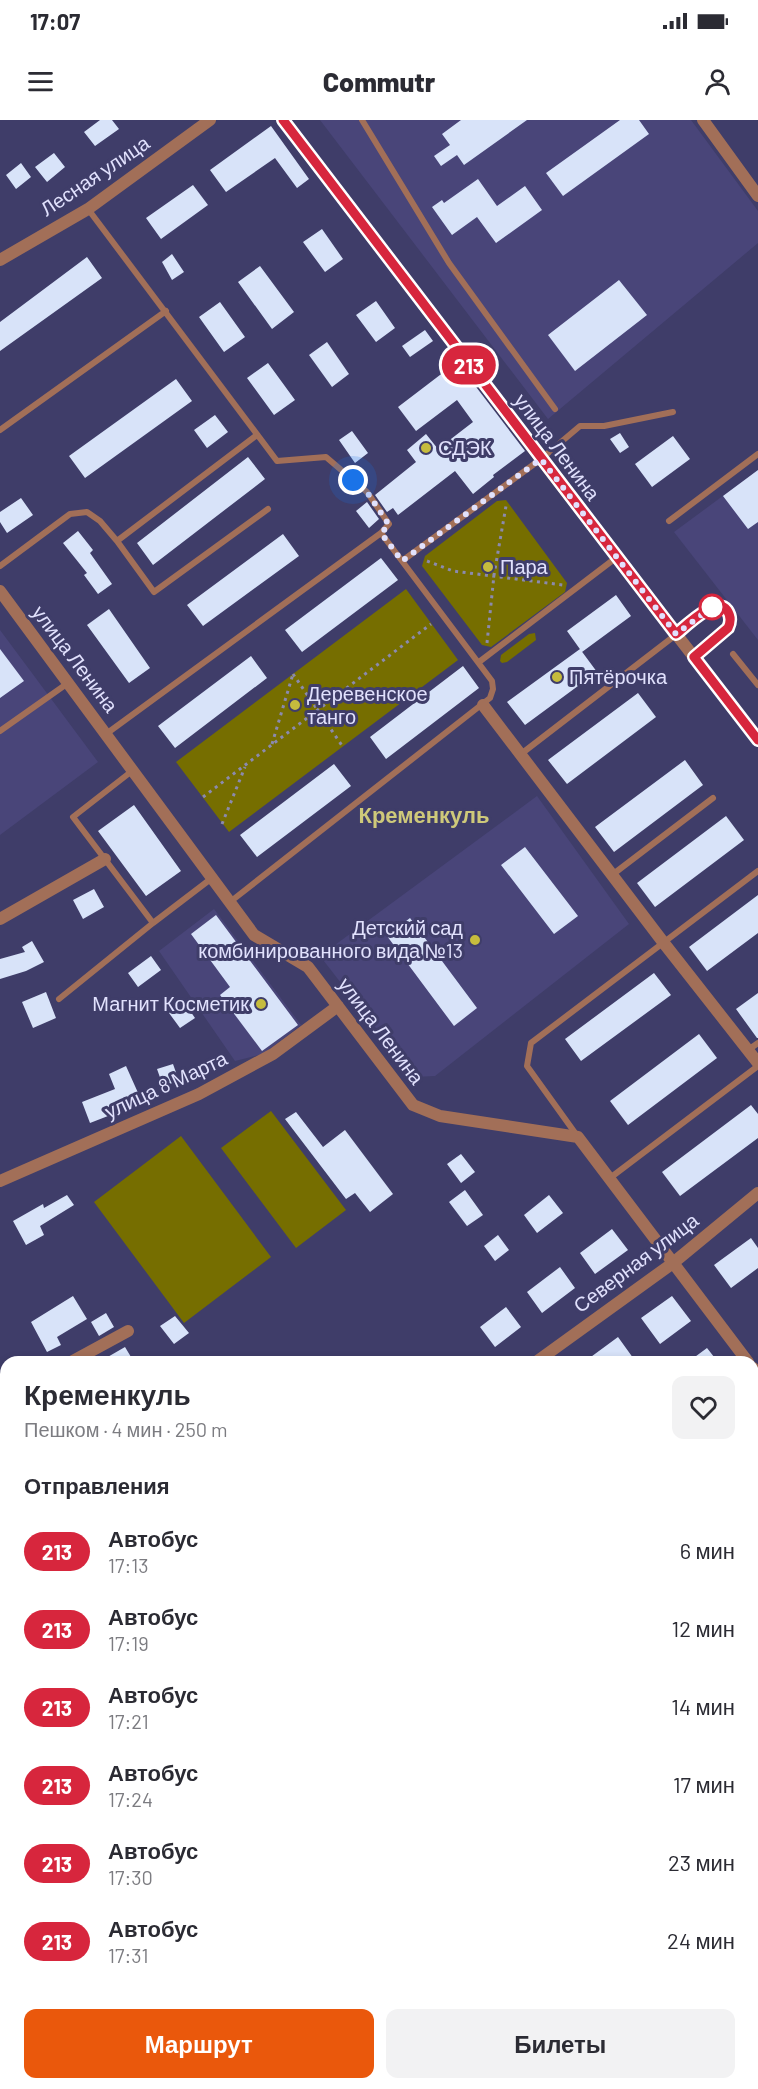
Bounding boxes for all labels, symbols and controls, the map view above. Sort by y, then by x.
text: 17:07 [30,8,80,34]
icon: menu [24,65,57,98]
text: Commutr [323,65,435,97]
icon: person [701,65,734,98]
street label: Лесная улица [35,129,154,220]
line badge: 213 [434,346,504,384]
text: 213 [454,353,484,378]
street label: улица Ленина [510,388,606,505]
place label: СДЭК [438,435,492,459]
marker: СДЭК [419,441,433,455]
your location [338,465,368,495]
place label: Пара [500,554,549,578]
marker: Пара [481,560,495,574]
unlabelled marker [699,594,725,620]
street label: улица Ленина [28,600,124,717]
place label: Пятёрочка [569,664,668,688]
marker: Пятёрочка [550,670,564,684]
place label: Деревенское танго [307,681,428,728]
marker: Деревенское танго [288,698,302,712]
district label: Кременкуль [358,801,490,828]
place label: Детский сад комбинированного вида №13 [198,915,463,962]
marker: Детский сад комбинированного вида №13 [468,933,482,947]
street label: улица Ленина [334,972,430,1089]
place label: Магнит Косметик [92,991,249,1015]
marker: Магнит Косметик [254,997,268,1011]
street label: улица 8 Марта [101,1045,231,1123]
street label: Северная улица [568,1207,703,1317]
button: heart [672,1376,735,1439]
text: Кременкуль [24,1377,191,1411]
text: Пешком · 4 мин · 250 m [24,1417,228,1441]
text: Отправления [24,1472,170,1498]
text: Автобус [108,1525,198,1551]
text: 6 мин [680,1537,735,1563]
text: 213 [42,1539,72,1564]
text: 17:13 [108,1553,149,1577]
text: Автобус [108,1603,198,1629]
text: 12 мин [672,1615,735,1641]
text: 213 [42,1617,72,1642]
text: 17:19 [108,1631,149,1655]
text: Автобус [108,1681,198,1707]
text: 14 мин [671,1693,735,1719]
text: 213 [42,1695,72,1720]
text: 17:21 [108,1709,149,1733]
text: Автобус [108,1759,198,1785]
text: 17 мин [673,1771,735,1797]
text: 213 [42,1773,72,1798]
text: 17:24 [108,1787,153,1811]
text: Автобус [108,1837,198,1863]
text: 23 мин [668,1849,735,1875]
text: 213 [42,1851,72,1876]
text: 17:30 [108,1865,153,1889]
text: Автобус [108,1915,198,1941]
text: 24 мин [667,1927,735,1953]
text: 213 [42,1929,72,1954]
text: 17:31 [108,1943,148,1967]
button: Маршрут [24,2009,374,2078]
button: Билеты [386,2009,735,2078]

